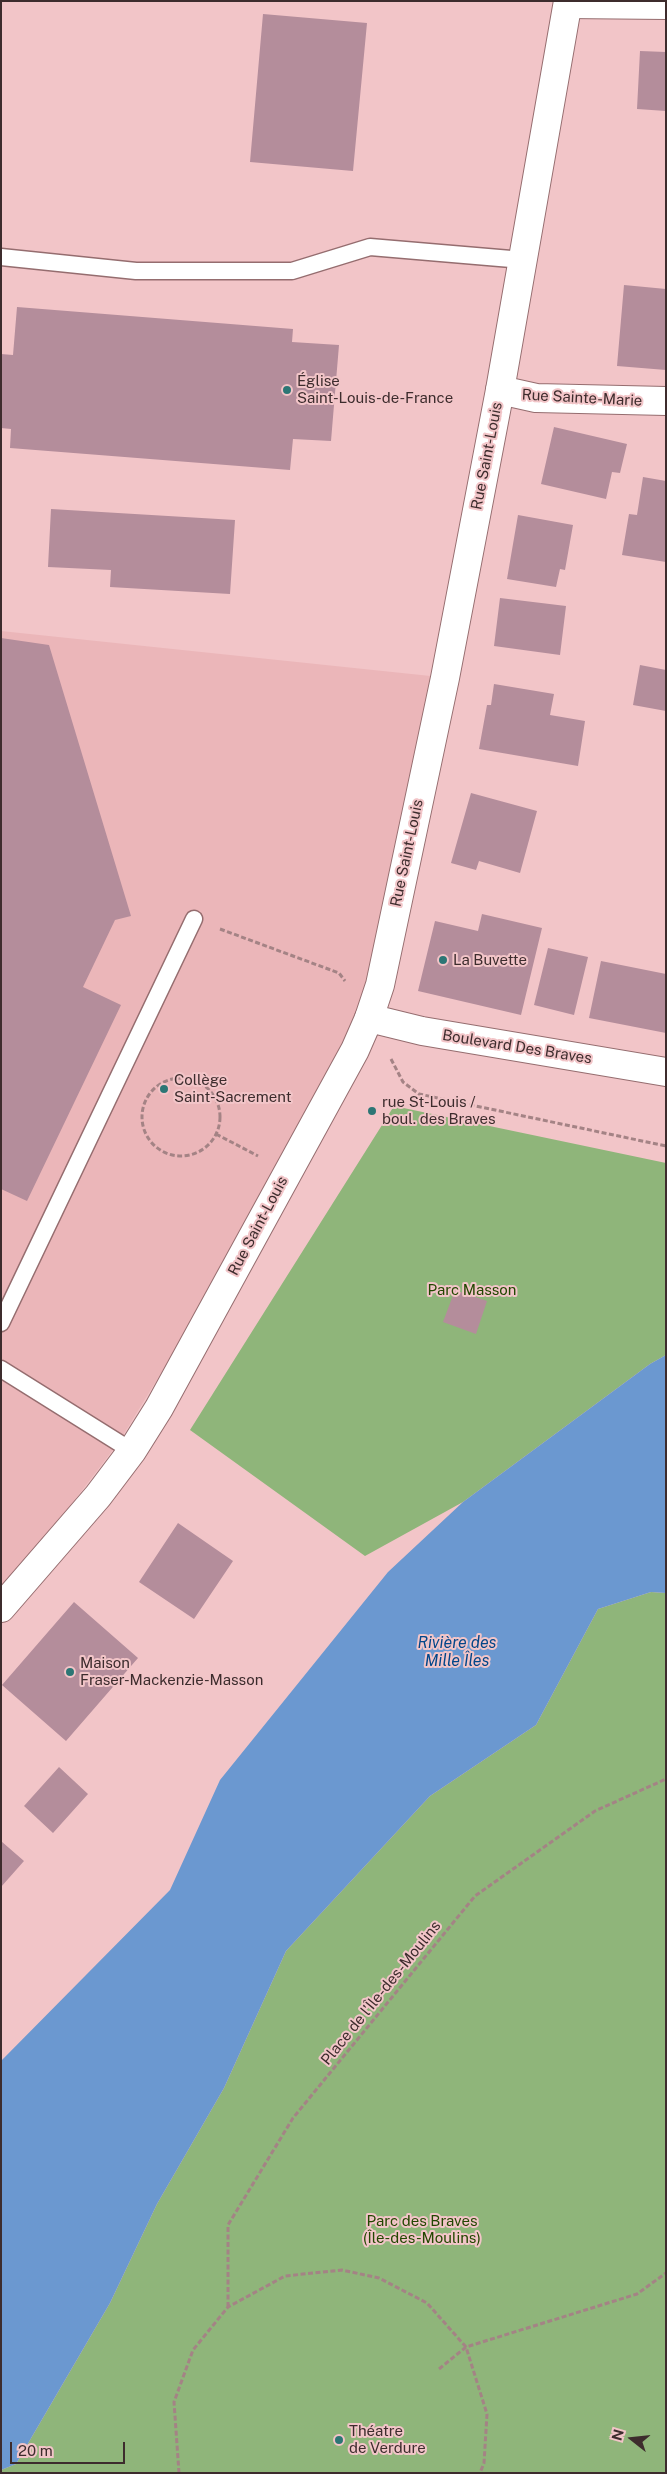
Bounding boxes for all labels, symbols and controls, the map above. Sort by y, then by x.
place label: Église Saint-Louis-de-France [297,372,453,407]
marker: Église Saint-Louis-de-France [281,384,293,396]
street label: Rue Sainte-Marie [521,386,643,410]
street label: Rue Saint-Louis [468,401,506,511]
street label: Rue Saint-Louis [387,798,427,908]
place label: La Buvette [453,951,527,969]
marker: La Buvette [437,954,449,966]
street label: Boulevard Des Braves [441,1026,593,1068]
place label: Collège Saint-Sacrement [174,1071,291,1106]
marker: Collège Saint-Sacrement [158,1083,170,1095]
place label: rue St-Louis / boul. des Braves [382,1093,496,1128]
marker: rue St-Louis / boul. des Braves [366,1105,378,1117]
street label: Rue Saint-Louis [224,1173,292,1279]
park label: Parc Masson [428,1281,516,1299]
water label: Rivière des Mille Îles [418,1633,496,1671]
place label: Maison Fraser-Mackenzie-Masson [80,1654,263,1689]
marker: Maison Fraser-Mackenzie-Masson [64,1666,76,1678]
street label: Place de l'Île-des-Moulins [317,1917,445,2069]
park label: Parc des Braves (Île-des-Moulins) [363,2212,481,2247]
north arrow [607,2414,657,2464]
place label: Théatre de Verdure [349,2422,426,2457]
text: N [608,2427,627,2442]
scale bar [12,2432,128,2464]
marker: Théatre de Verdure [333,2434,345,2446]
text: 20 m [18,2442,53,2459]

